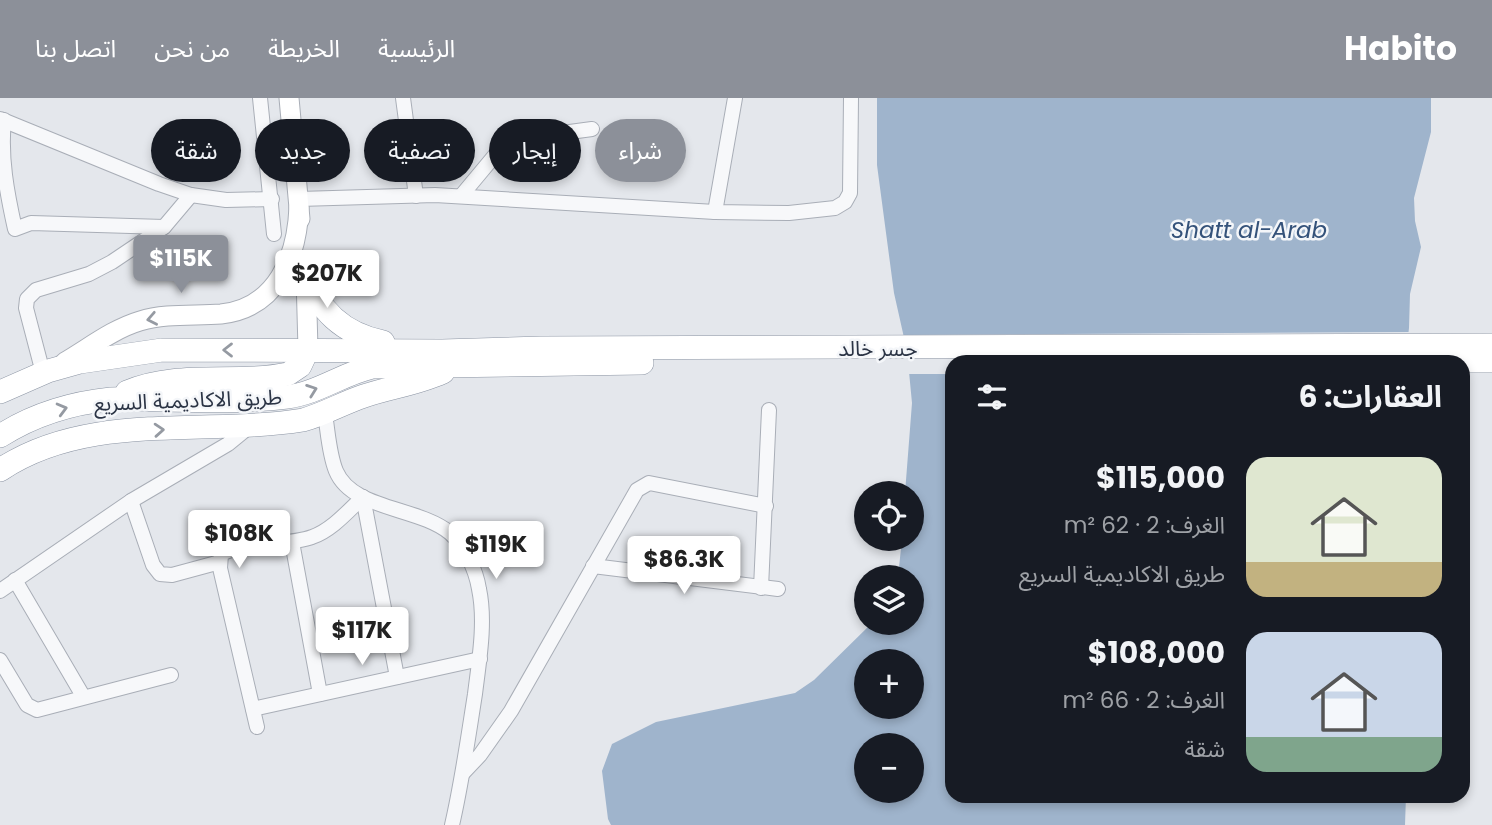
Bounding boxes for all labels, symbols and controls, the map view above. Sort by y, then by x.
text: Habito [1344,25,1457,72]
text: اتصل بنا [35,32,116,65]
text: من نحن [154,32,230,65]
text: الخريطة [268,32,340,65]
text: الرئيسية [378,32,455,65]
chip: شقة [151,119,241,182]
chip: جديد [255,119,350,182]
chip: تصفية [364,119,475,182]
chip: إيجار [489,119,581,182]
chip: شراء [595,119,686,182]
water label: Shatt al-Arab [1171,214,1327,246]
pin: $115K [132,236,230,295]
text: $115K [149,242,213,274]
pin: $207K [278,250,376,310]
text: $207K [291,257,363,289]
one-way arrow [146,310,158,325]
street label: جسر خالد [838,334,918,363]
one-way arrow [222,342,233,357]
text: العقارات: 6 [1298,375,1442,418]
icon: filters [973,378,1011,416]
street label: طريق الاكاديمية السريع [93,382,283,419]
one-way arrow [306,384,318,398]
one-way arrow [56,403,68,417]
one-way arrow [154,422,165,437]
text: $115,000 [1096,456,1225,499]
map controls [854,481,924,803]
button: locate [854,481,924,551]
icon: home [1302,485,1386,569]
text: الغرف: 2 · 62 m² [1064,509,1225,541]
pin: $108K [190,510,288,570]
text: $108K [204,517,274,549]
pin: $119K [447,522,545,581]
text: $119K [465,528,527,560]
pin: $86.3K [627,536,741,596]
text: $86.3K [643,543,725,575]
text: طريق الاكاديمية السريع [1019,558,1225,590]
button: layers [854,565,924,635]
pin: $117K [313,608,411,667]
text: $117K [332,614,392,646]
text: $108,000 [1088,631,1225,674]
button: + [854,649,924,719]
icon: home [1302,660,1386,744]
text: الغرف: 2 · 66 m² [1062,684,1225,716]
button: − [854,733,924,803]
text: شقة [1184,733,1225,765]

